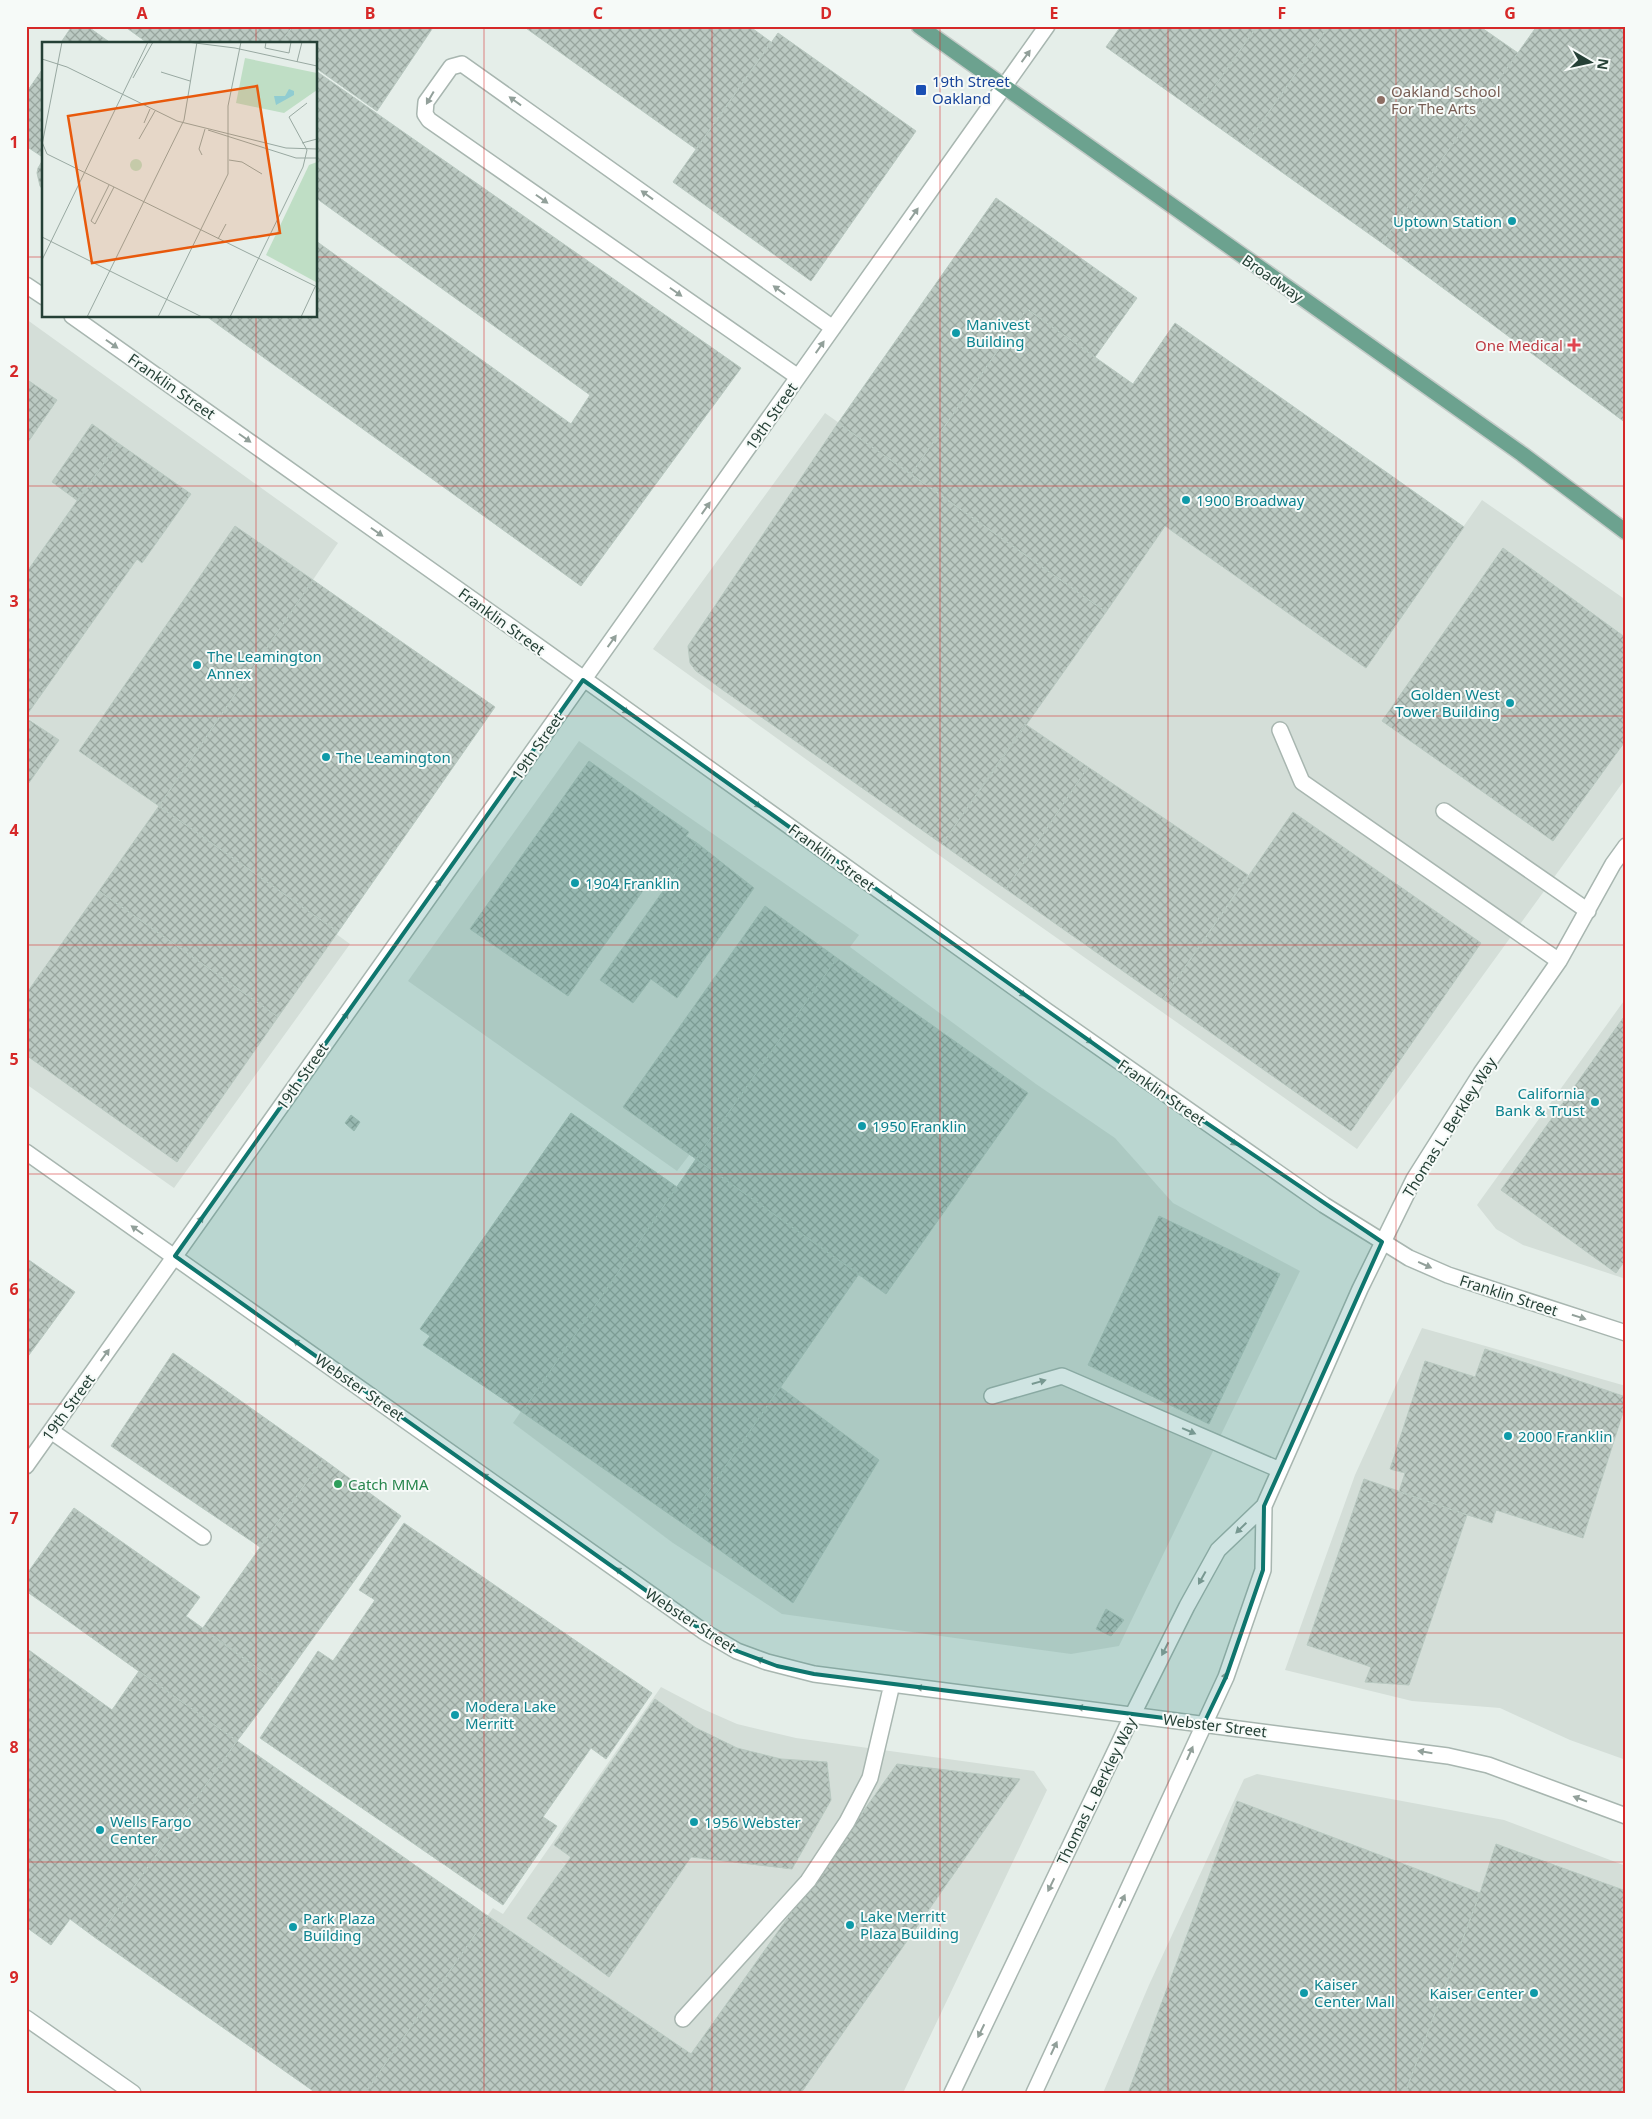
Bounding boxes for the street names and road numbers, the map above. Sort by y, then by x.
street label: Broadway [1239,250,1308,307]
street label: Franklin Street [124,349,220,424]
street label: 19th Street [741,378,802,454]
street label: Franklin Street [455,583,550,659]
street label: 19th Street [507,708,568,784]
street label: Franklin Street [785,819,880,895]
street label: 19th Street [272,1038,333,1114]
street label: Thomas L. Berkley Way [1398,1053,1501,1201]
street label: Franklin Street [1114,1055,1210,1130]
street label: Franklin Street [1457,1270,1561,1320]
street label: Webster Street [312,1349,409,1425]
street label: 19th Street [37,1369,99,1444]
street label: Webster Street [642,1583,741,1657]
street label: Webster Street [1162,1709,1269,1741]
street label: Thomas L. Berkley Way [1052,1714,1141,1868]

